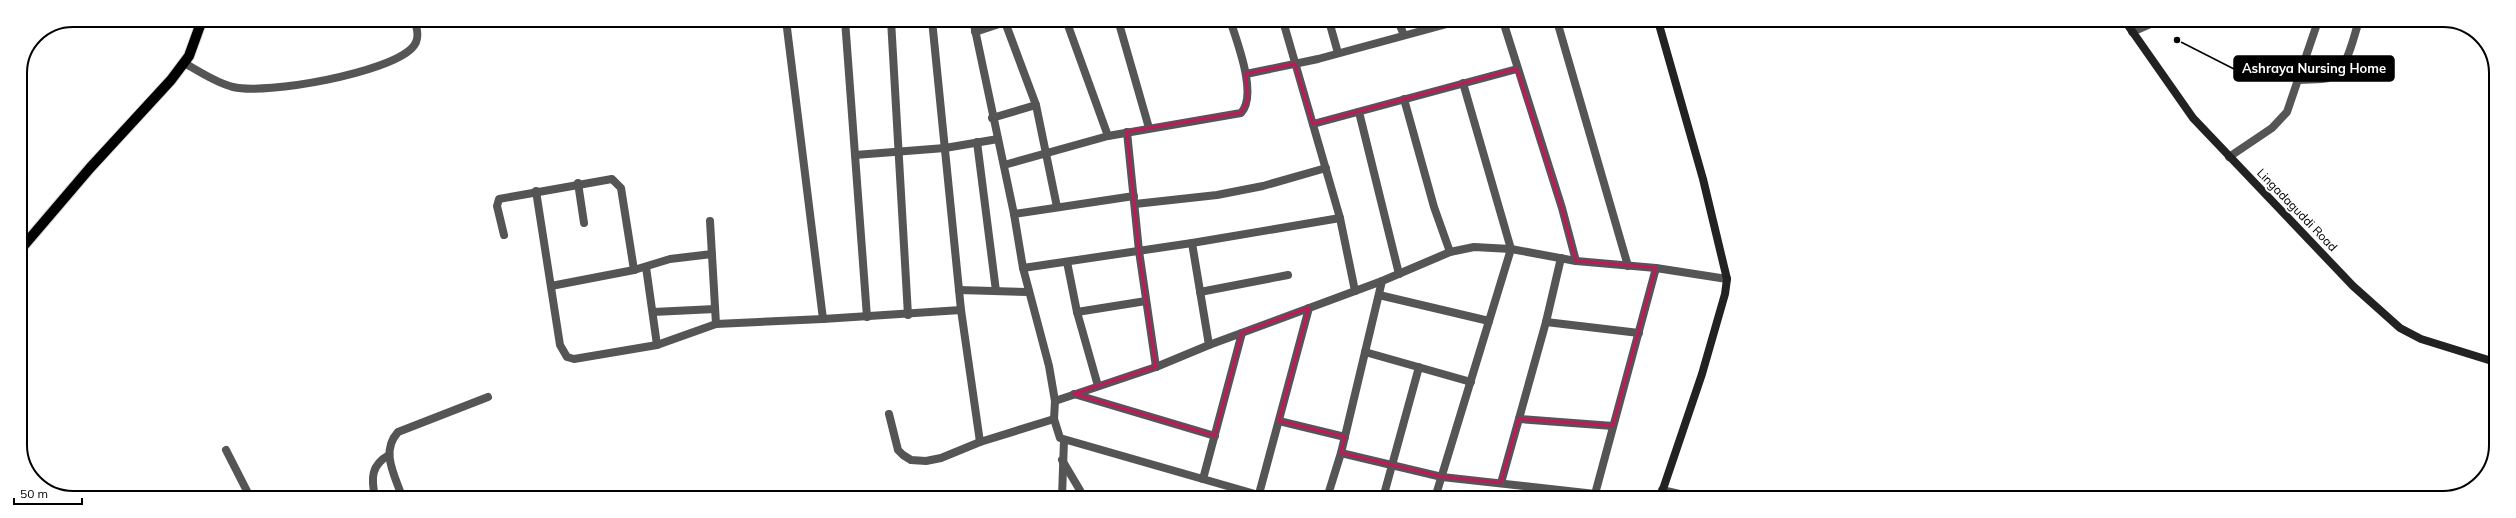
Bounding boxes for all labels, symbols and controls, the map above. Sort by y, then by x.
callout: Ashraya Nursing Home [2234,56,2394,81]
text: Ashraya Nursing Home [2242,60,2386,77]
street label: Lingadaguddi Road [2254,165,2341,254]
scale bar [14,480,82,506]
text: 50 m [20,486,48,501]

